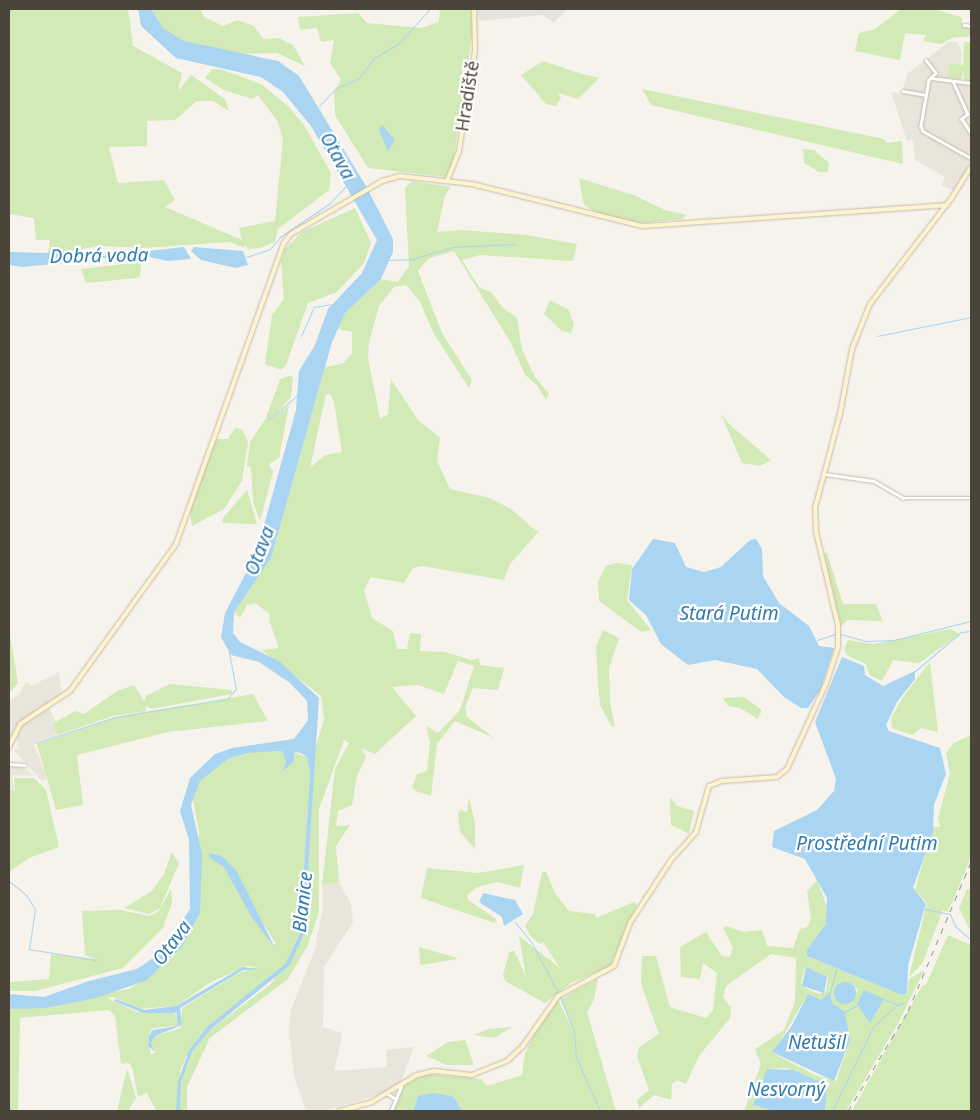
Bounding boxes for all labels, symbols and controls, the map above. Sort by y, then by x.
street label: Hradiště [451,59,483,133]
water label: Otava [315,128,359,184]
water label: Dobrá voda [49,244,149,268]
water label: Otava [240,523,280,579]
water label: Stará Putim [679,603,779,625]
water label: Prostřední Putim [796,833,938,855]
water label: Blanice [288,870,318,934]
water label: Otava [148,916,196,970]
water label: Netušil [788,1032,846,1054]
water label: Nesvorný [747,1079,825,1101]

